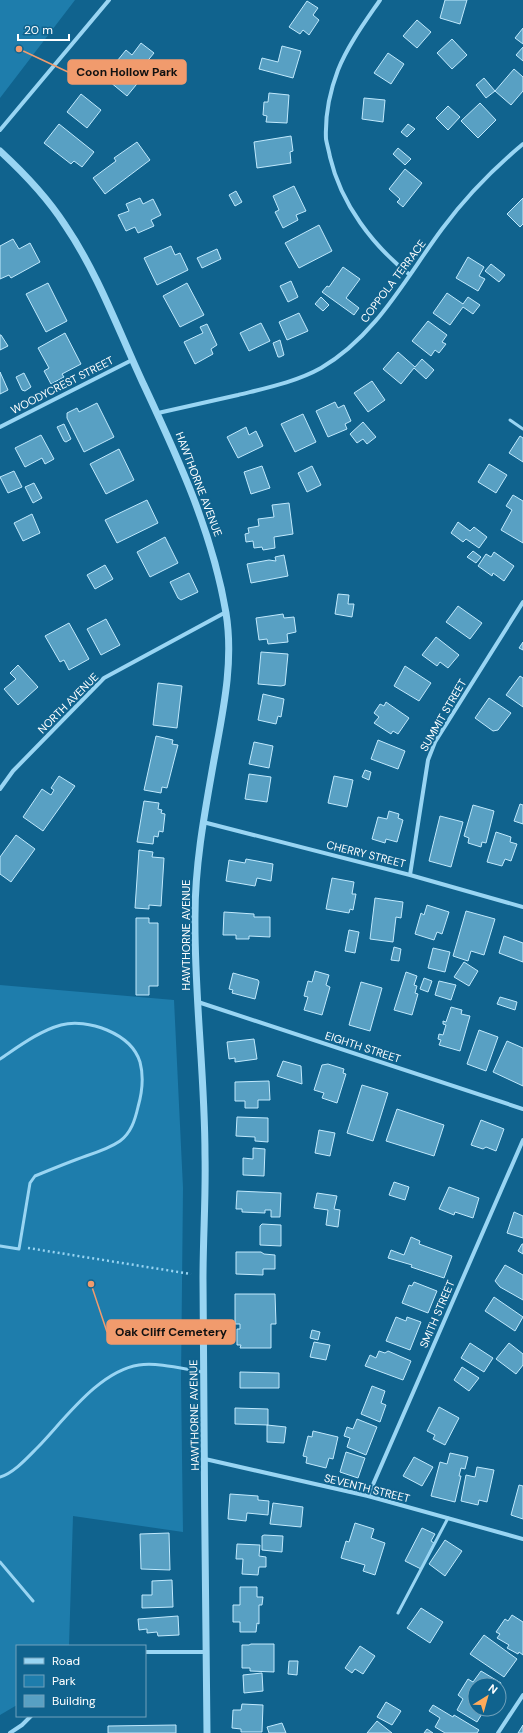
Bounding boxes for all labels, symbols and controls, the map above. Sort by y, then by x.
scale bar [18,16,69,42]
text: 20 m [24,22,53,38]
callout: Coon Hollow Park [68,60,186,84]
text: Coon Hollow Park [76,64,178,80]
street label: COPPOLA TERRACE [357,237,429,325]
street label: WOODYCREST STREET [8,353,116,417]
street label: HAWTHORNE AVENUE [173,430,225,538]
street label: NORTH AVENUE [35,670,101,736]
street label: SUMMIT STREET [417,676,469,754]
street label: CHERRY STREET [325,837,407,871]
street label: HAWTHORNE AVENUE [179,880,193,990]
street label: EIGHTH STREET [323,1028,403,1066]
street label: SMITH STREET [416,1278,458,1350]
callout: Oak Cliff Cemetery [107,1320,235,1344]
text: Oak Cliff Cemetery [115,1324,228,1340]
street label: HAWTHORNE AVENUE [186,1359,202,1471]
street label: SEVENTH STREET [323,1471,411,1505]
legend [16,1645,146,1717]
text: Road [52,1653,80,1669]
text: Park [52,1673,76,1689]
north arrow [467,1677,507,1717]
text: N [486,1681,500,1697]
text: Building [52,1693,96,1709]

